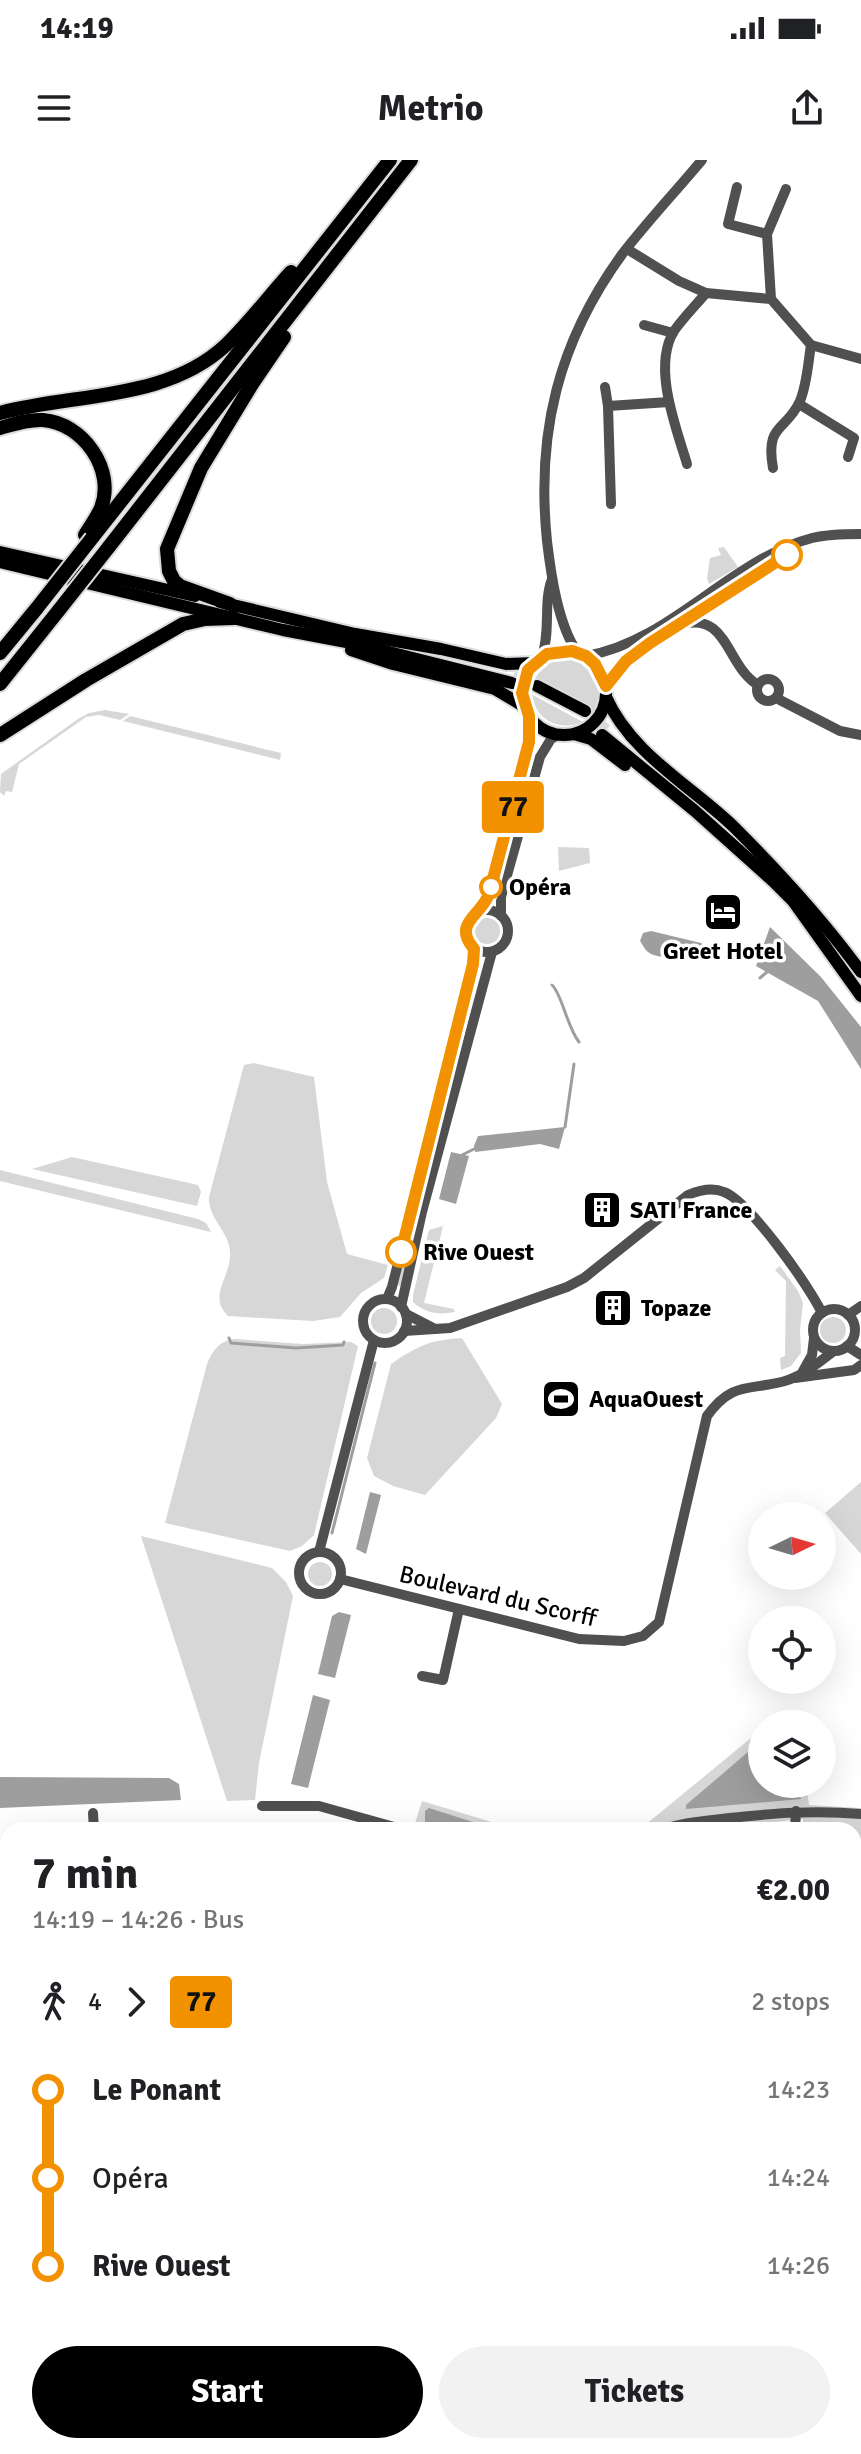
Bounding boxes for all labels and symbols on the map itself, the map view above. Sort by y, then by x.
unlabelled marker [772,540,802,570]
line badge: 77 [477,781,549,833]
place label: Opéra [509,872,571,902]
marker: Opéra [480,876,502,898]
hotel icon: Greet Hotel [702,891,744,933]
place label: Greet Hotel [663,936,784,966]
building icon: SATI France [581,1189,623,1231]
place label: SATI France [630,1195,753,1225]
marker: Rive Ouest [386,1237,416,1267]
place label: Rive Ouest [423,1237,534,1267]
building icon: Topaze [592,1287,634,1329]
place label: Topaze [641,1293,711,1323]
sports icon: AquaOuest [540,1378,582,1420]
place label: AquaOuest [589,1384,703,1414]
north arrow [748,1502,836,1590]
street label: Boulevard du Scorff [397,1559,601,1634]

